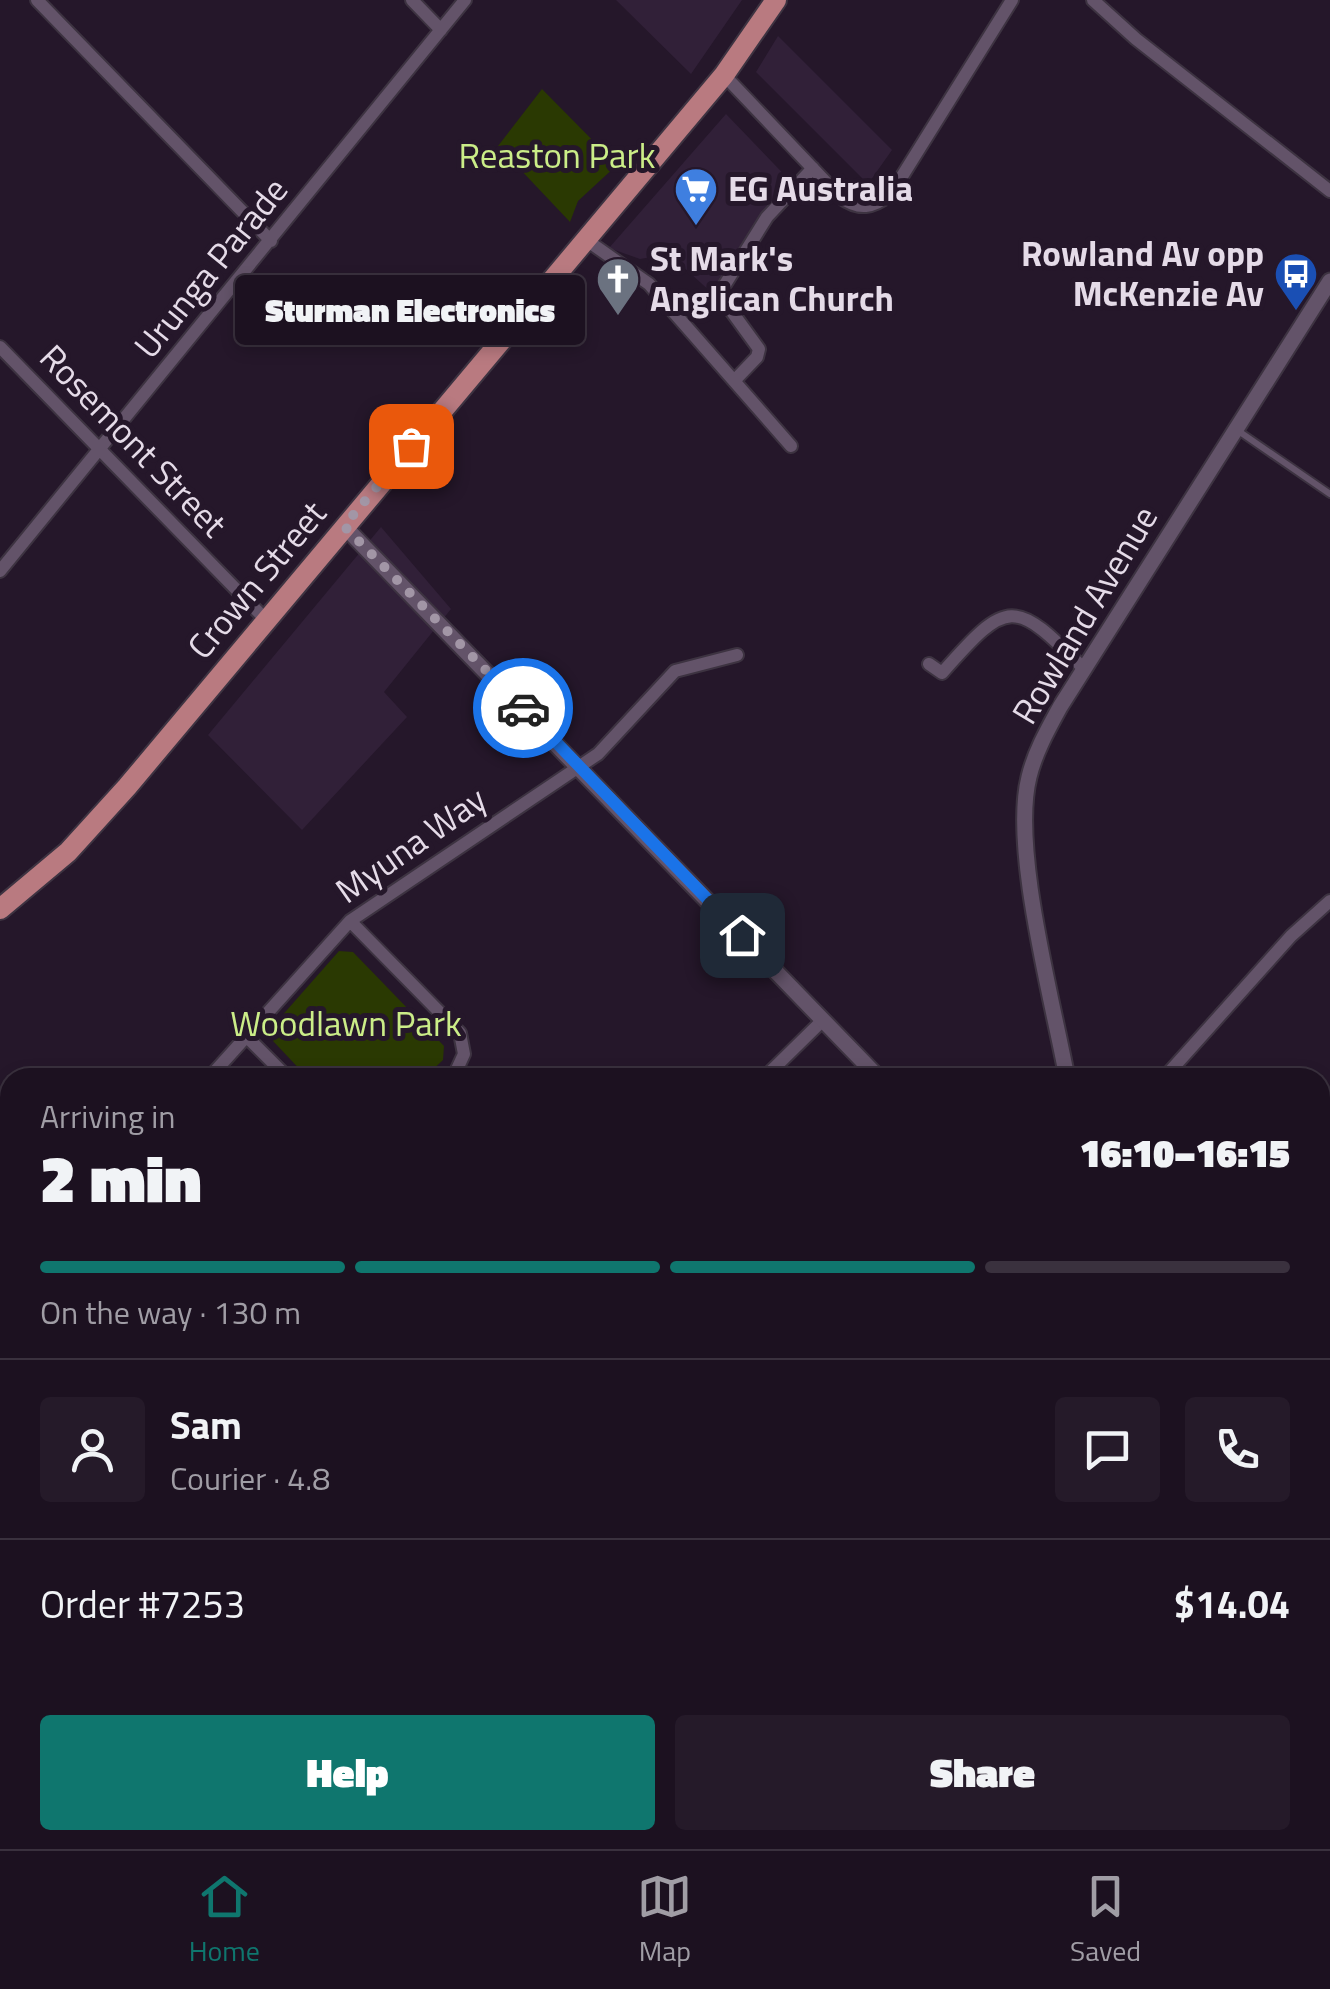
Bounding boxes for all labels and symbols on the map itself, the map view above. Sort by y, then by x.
park label: Reaston Park [459,128,656,182]
place label: EG Australia [728,161,913,215]
street label: Urunga Parade [120,165,300,370]
supermarket icon: EG Australia [673,166,719,227]
place label: Rowland Av opp McKenzie Av [1021,226,1264,320]
place label: St Mark's Anglican Church [650,231,894,325]
bus stop icon: Rowland Av opp McKenzie Av [1273,251,1319,312]
church icon: St Mark's Anglican Church [595,256,641,317]
callout: Sturman Electronics [236,276,586,346]
street label: Rosemont Street [27,332,240,549]
pin [369,404,454,489]
street label: Crown Street [174,488,339,670]
street label: Rowland Avenue [998,495,1171,734]
courier [473,658,573,758]
street label: Myuna Way [324,772,497,916]
pin [700,893,785,978]
park label: Woodlawn Park [230,996,462,1050]

